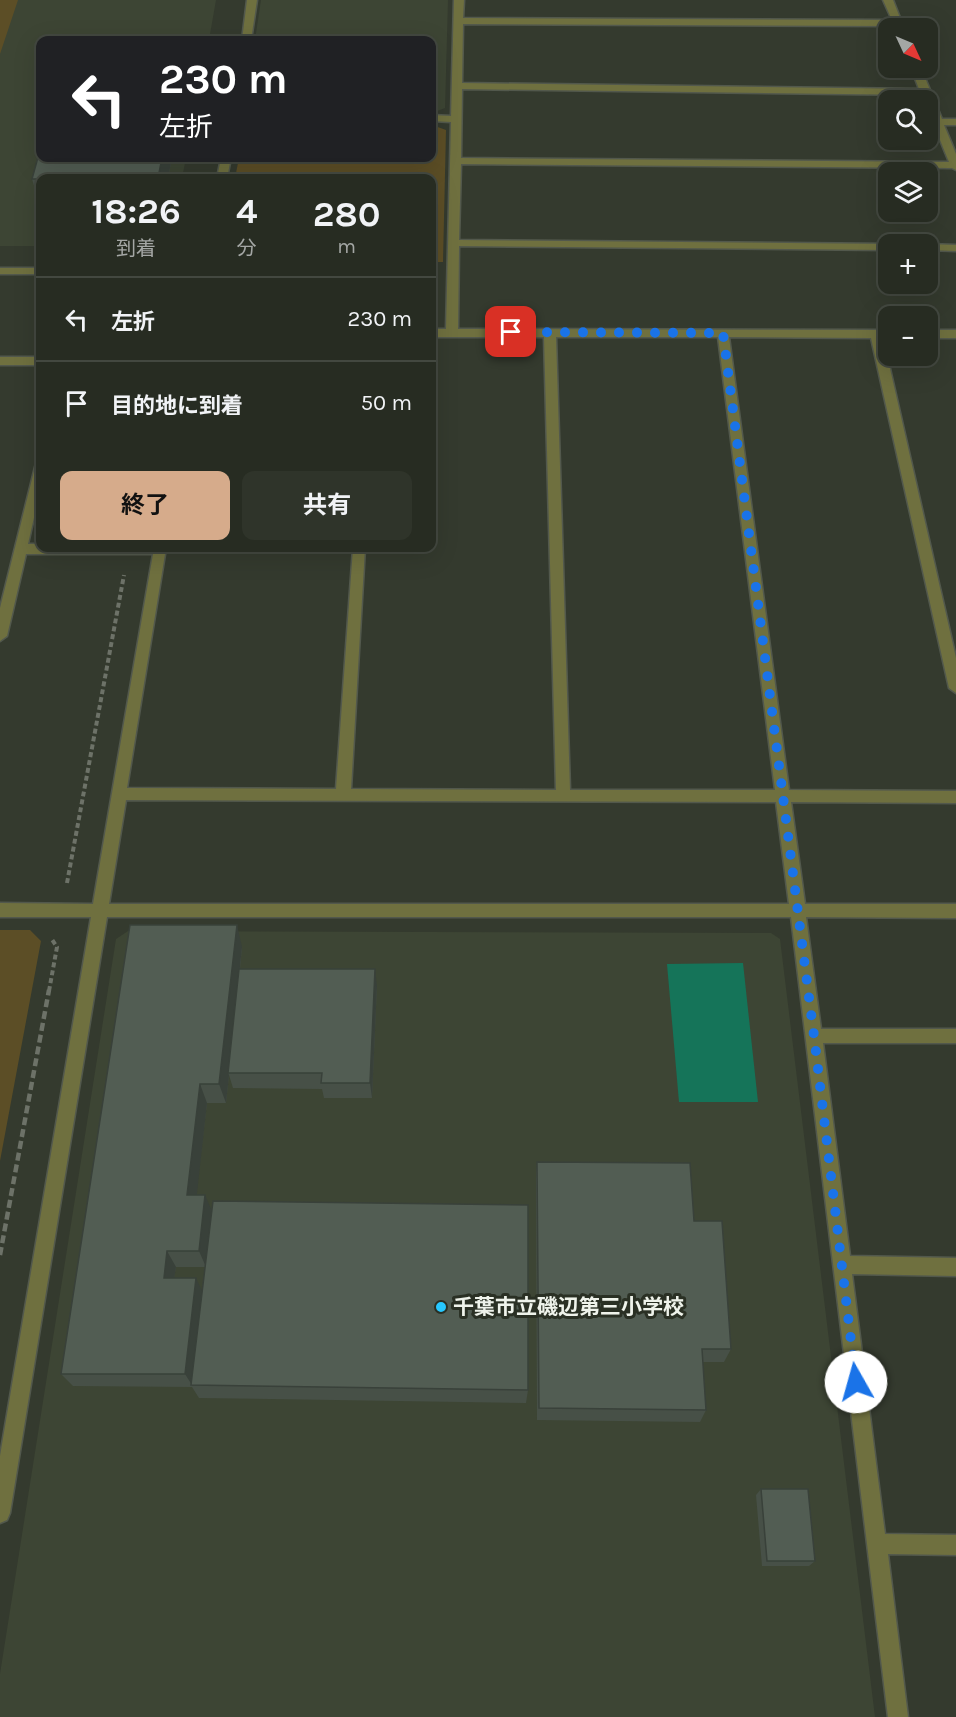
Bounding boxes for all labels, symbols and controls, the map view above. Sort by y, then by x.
north arrow [878,18,938,78]
map controls [878,18,938,366]
text: 230 m [159,54,288,104]
icon: left [60,60,138,138]
button: search [878,90,938,150]
text: 左折 [159,111,213,143]
button: layers [878,162,938,222]
text: 18:26 [91,190,181,232]
text: 4 [236,190,258,232]
text: 280 [313,193,381,235]
button: + [878,234,938,294]
text: m [337,235,356,258]
text: 到着 [116,237,156,260]
text: 分 [237,237,257,260]
icon: left [60,303,93,336]
text: 230 m [347,306,412,332]
pin [485,306,536,357]
button: − [878,306,938,366]
text: 左折 [111,309,155,335]
icon: arrive [494,315,527,348]
icon: arrive [60,387,93,420]
text: 50 m [361,390,412,416]
text: 目的地に到着 [111,393,243,419]
button: 終了 [60,471,230,540]
button: 共有 [242,471,412,540]
place label: 千葉市立磯辺第三小学校 [453,1295,684,1319]
marker: 千葉市立磯辺第三小学校 [434,1300,448,1314]
position arrow [824,1350,888,1414]

